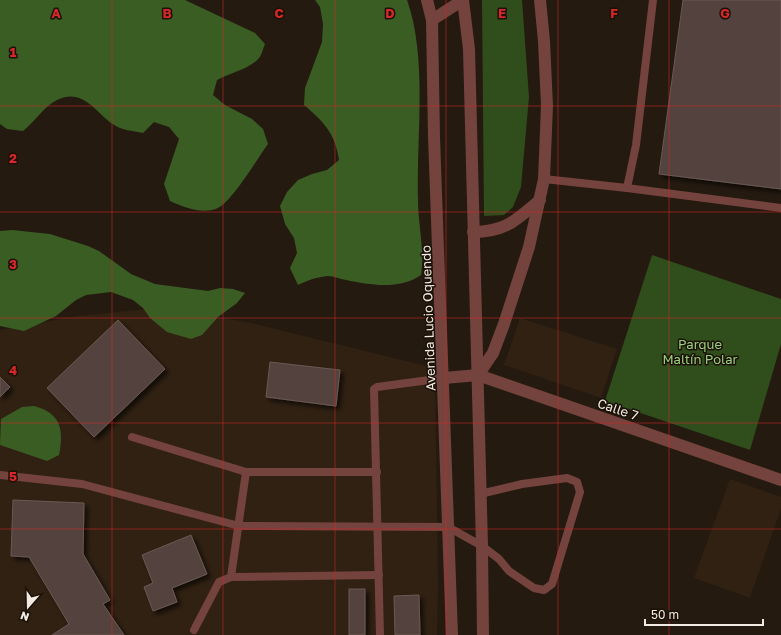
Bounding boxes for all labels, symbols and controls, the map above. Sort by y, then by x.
text: A [51,5,61,21]
text: B [162,5,172,21]
text: C [274,5,284,21]
text: D [385,5,395,21]
text: E [498,5,506,21]
text: F [610,5,618,21]
text: G [720,5,730,21]
text: 1 [10,44,17,60]
text: 2 [9,150,17,166]
street label: Avenida Lucio Oquendo [417,245,439,391]
text: 3 [9,256,17,272]
park label: Parque Maltín Polar [662,336,738,367]
text: 4 [9,362,17,378]
street label: Calle 7 [596,395,641,423]
text: 5 [9,468,17,484]
north arrow [8,587,48,627]
scale bar [645,601,763,627]
text: 50 m [651,607,679,622]
text: N [18,609,31,624]

